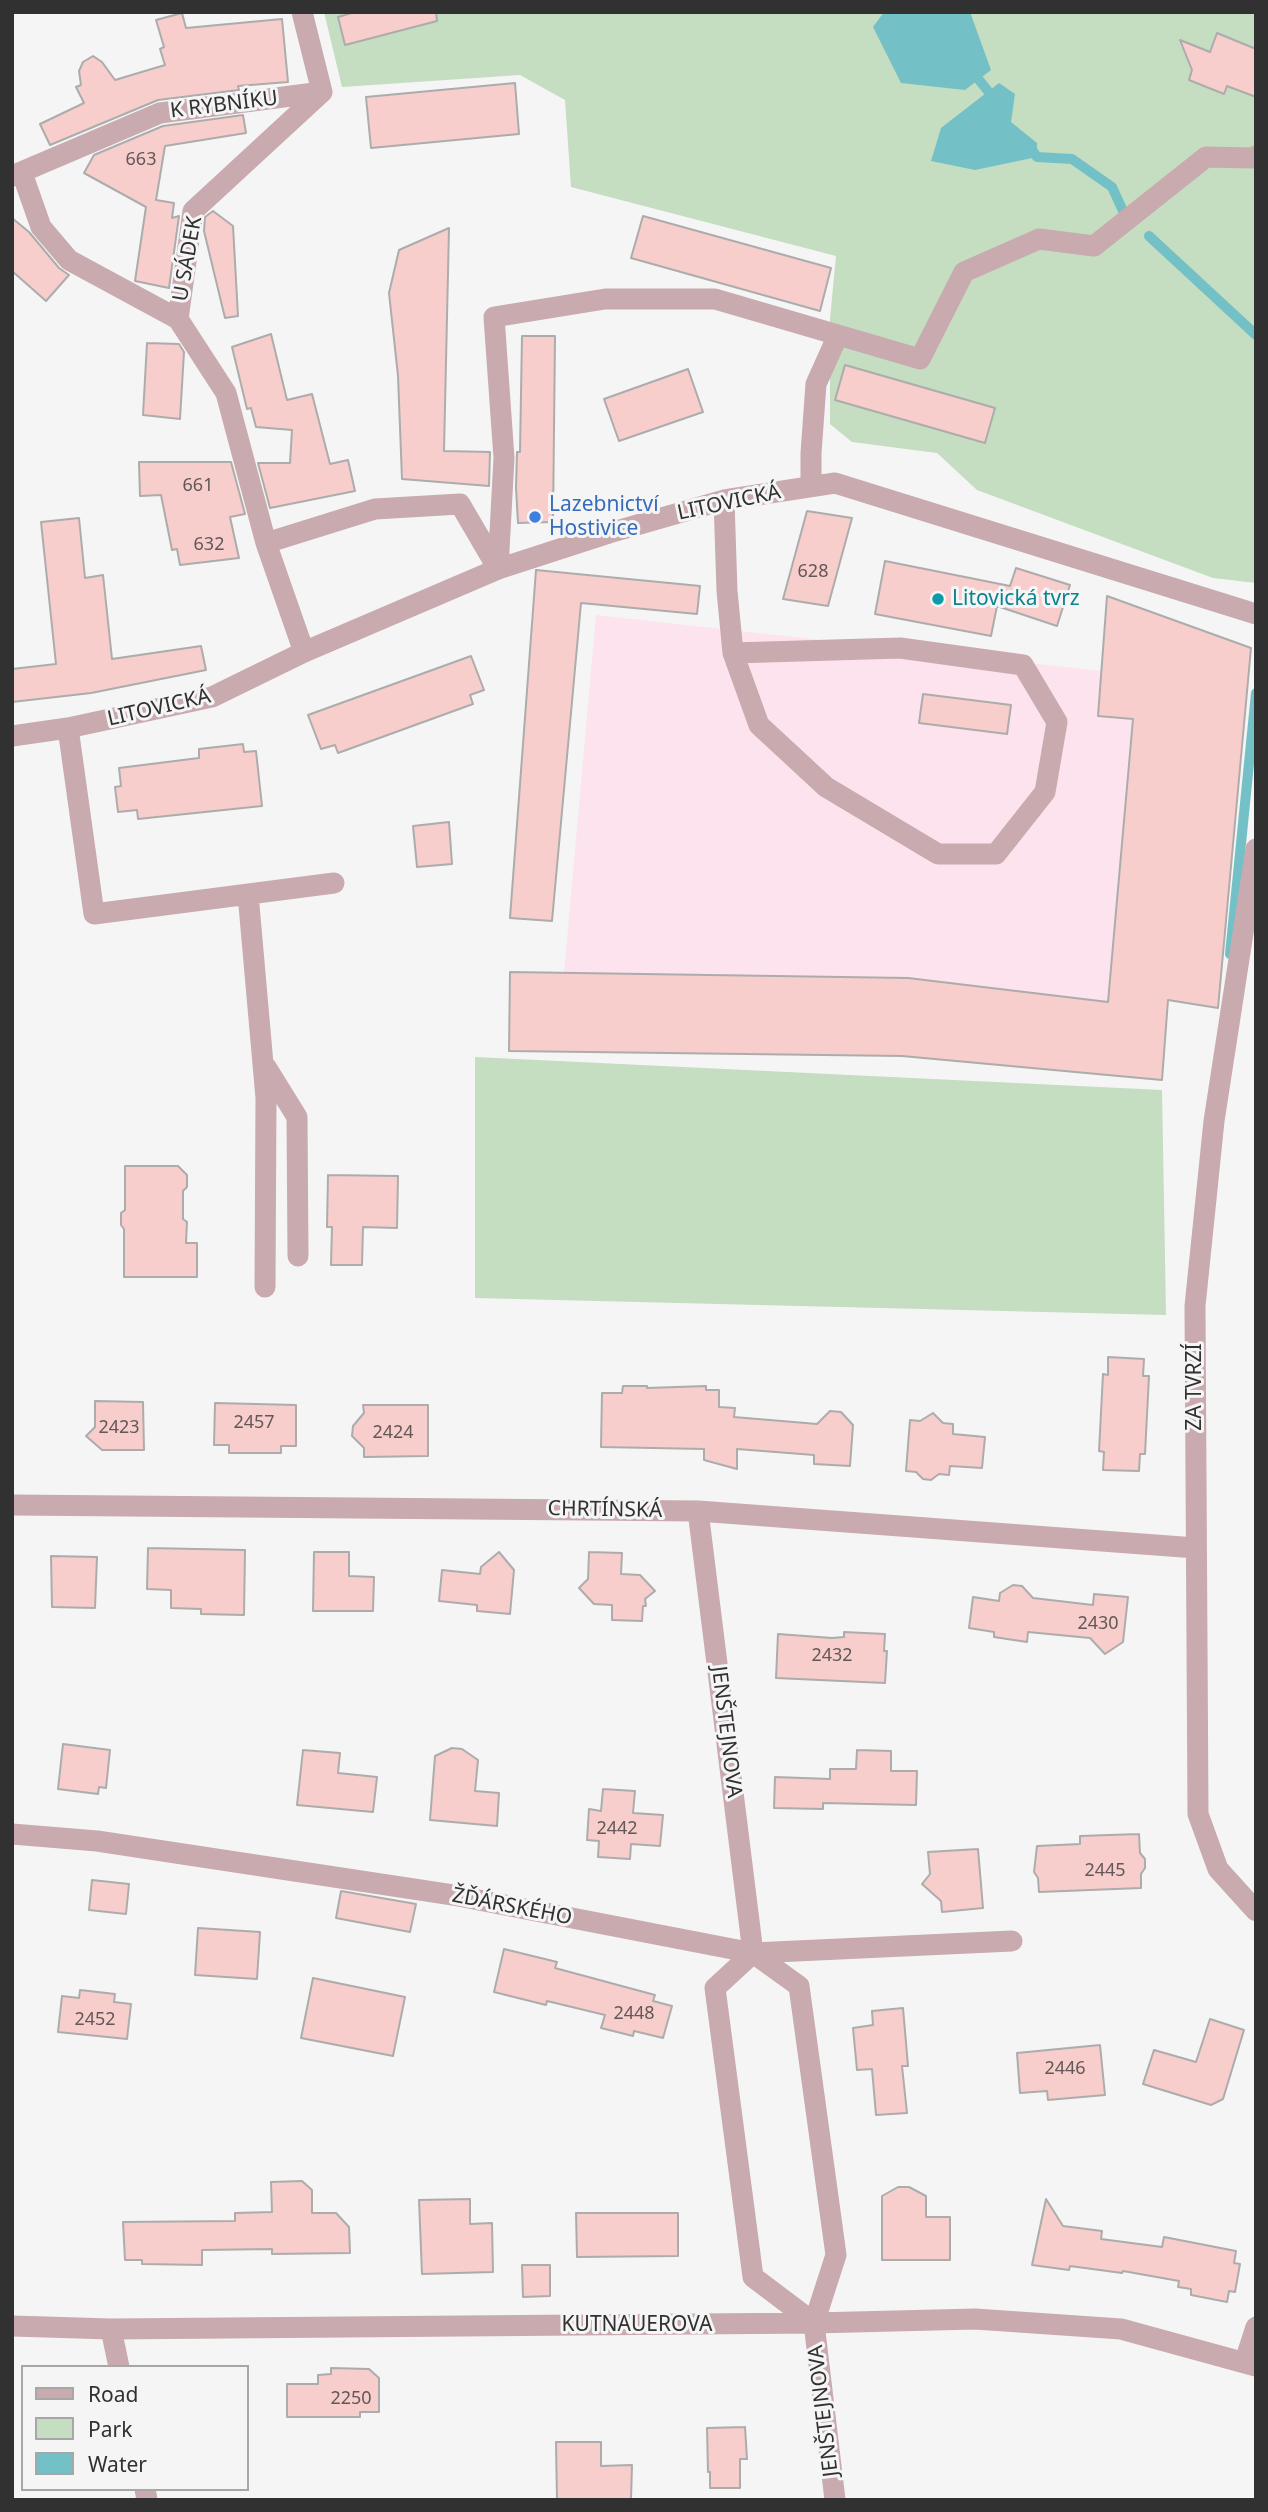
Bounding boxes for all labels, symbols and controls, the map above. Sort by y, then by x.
street label: K RYBNÍKU [169,86,279,124]
house number: 663 [126,149,156,171]
street label: U SÁDEK [168,215,208,303]
house number: 661 [183,475,213,497]
street label: LITOVICKÁ [675,480,783,526]
place label: Lazebnictví Hostivice [549,492,659,542]
marker: Lazebnictví Hostivice [527,509,543,525]
house number: 632 [194,534,224,556]
house number: 628 [798,561,828,583]
place label: Litovická tvrz [952,586,1080,612]
marker: Litovická tvrz [930,591,946,607]
street label: LITOVICKÁ [105,684,213,732]
street label: ZA TVRZÍ [1182,1343,1208,1431]
house number: 2457 [233,1412,275,1434]
house number: 2423 [98,1417,140,1439]
house number: 2424 [372,1422,414,1444]
street label: CHRTÍNSKÁ [547,1496,663,1524]
house number: 2430 [1077,1613,1119,1635]
house number: 2432 [811,1645,853,1667]
street label: JENŠTEJNOVA [705,1665,747,1799]
house number: 2442 [596,1818,638,1840]
house number: 2445 [1084,1860,1126,1882]
street label: ŽĎÁRSKÉHO [450,1883,574,1931]
house number: 2448 [613,2003,655,2025]
house number: 2452 [74,2009,116,2031]
house number: 2446 [1044,2058,1086,2080]
street label: KUTNAUEROVA [562,2312,712,2338]
street label: JENŠTEJNOVA [803,2344,845,2478]
legend [21,2365,248,2491]
text: Road [88,2380,138,2408]
house number: 2250 [330,2388,372,2410]
text: Park [88,2415,132,2443]
text: Water [88,2450,147,2478]

